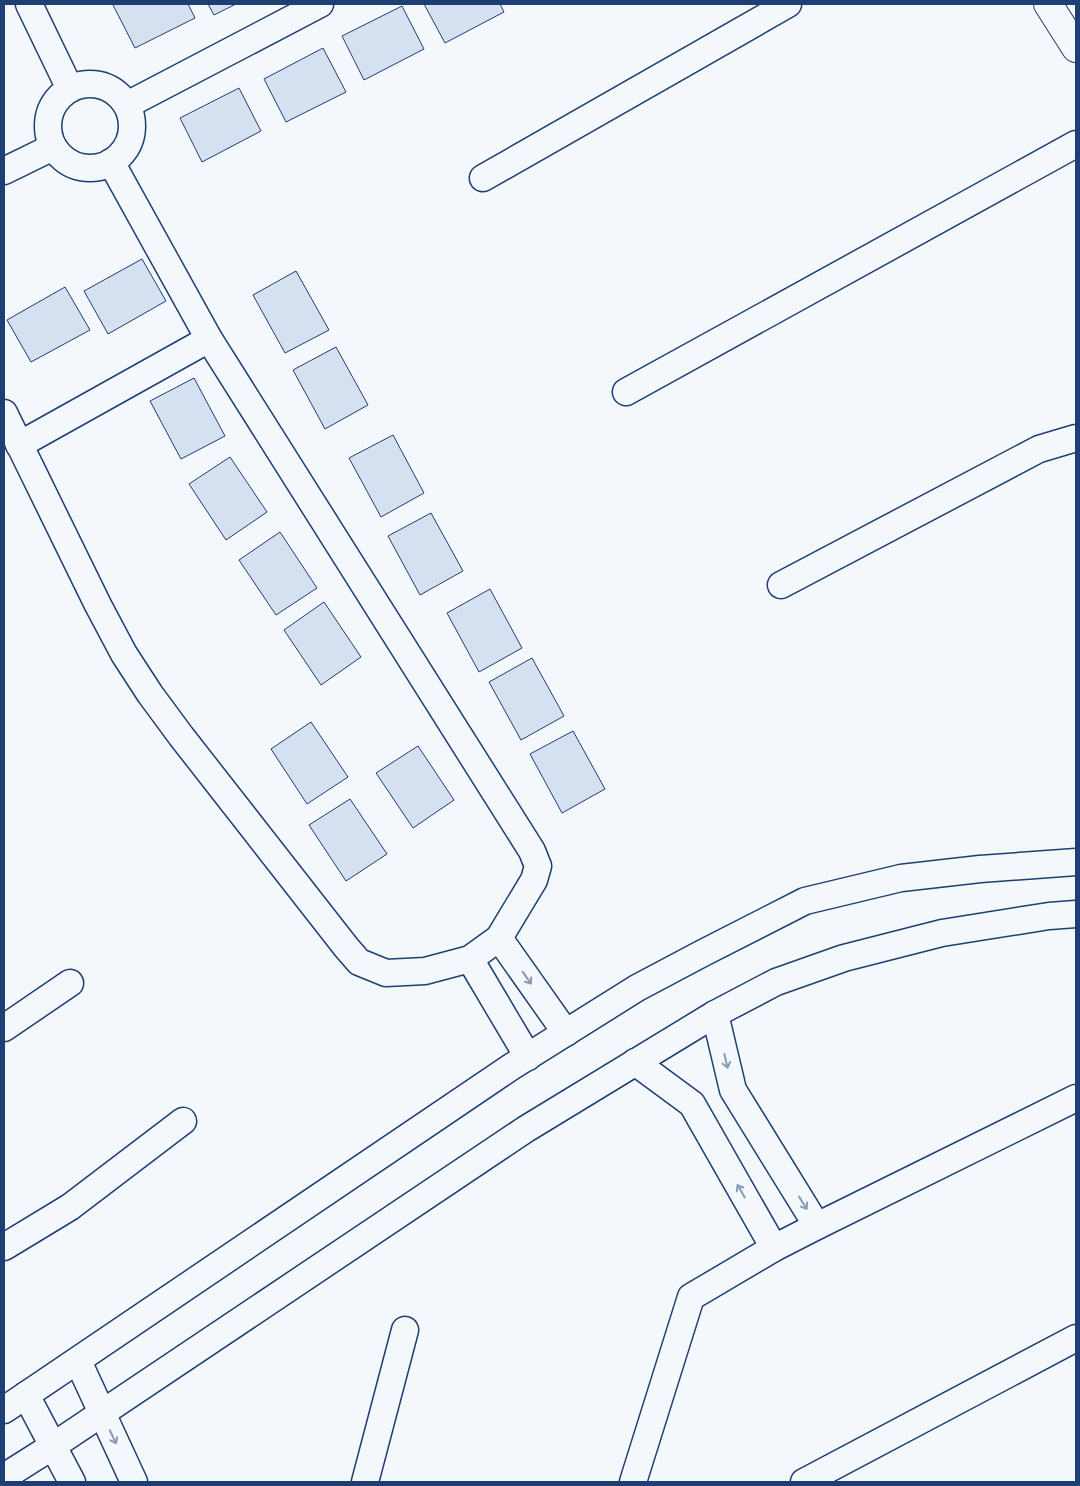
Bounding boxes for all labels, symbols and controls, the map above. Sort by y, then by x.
one-way arrow [522,971,532,985]
one-way arrow [722,1053,731,1069]
one-way arrow [736,1183,746,1198]
one-way arrow [798,1196,808,1210]
one-way arrow [109,1429,118,1444]

